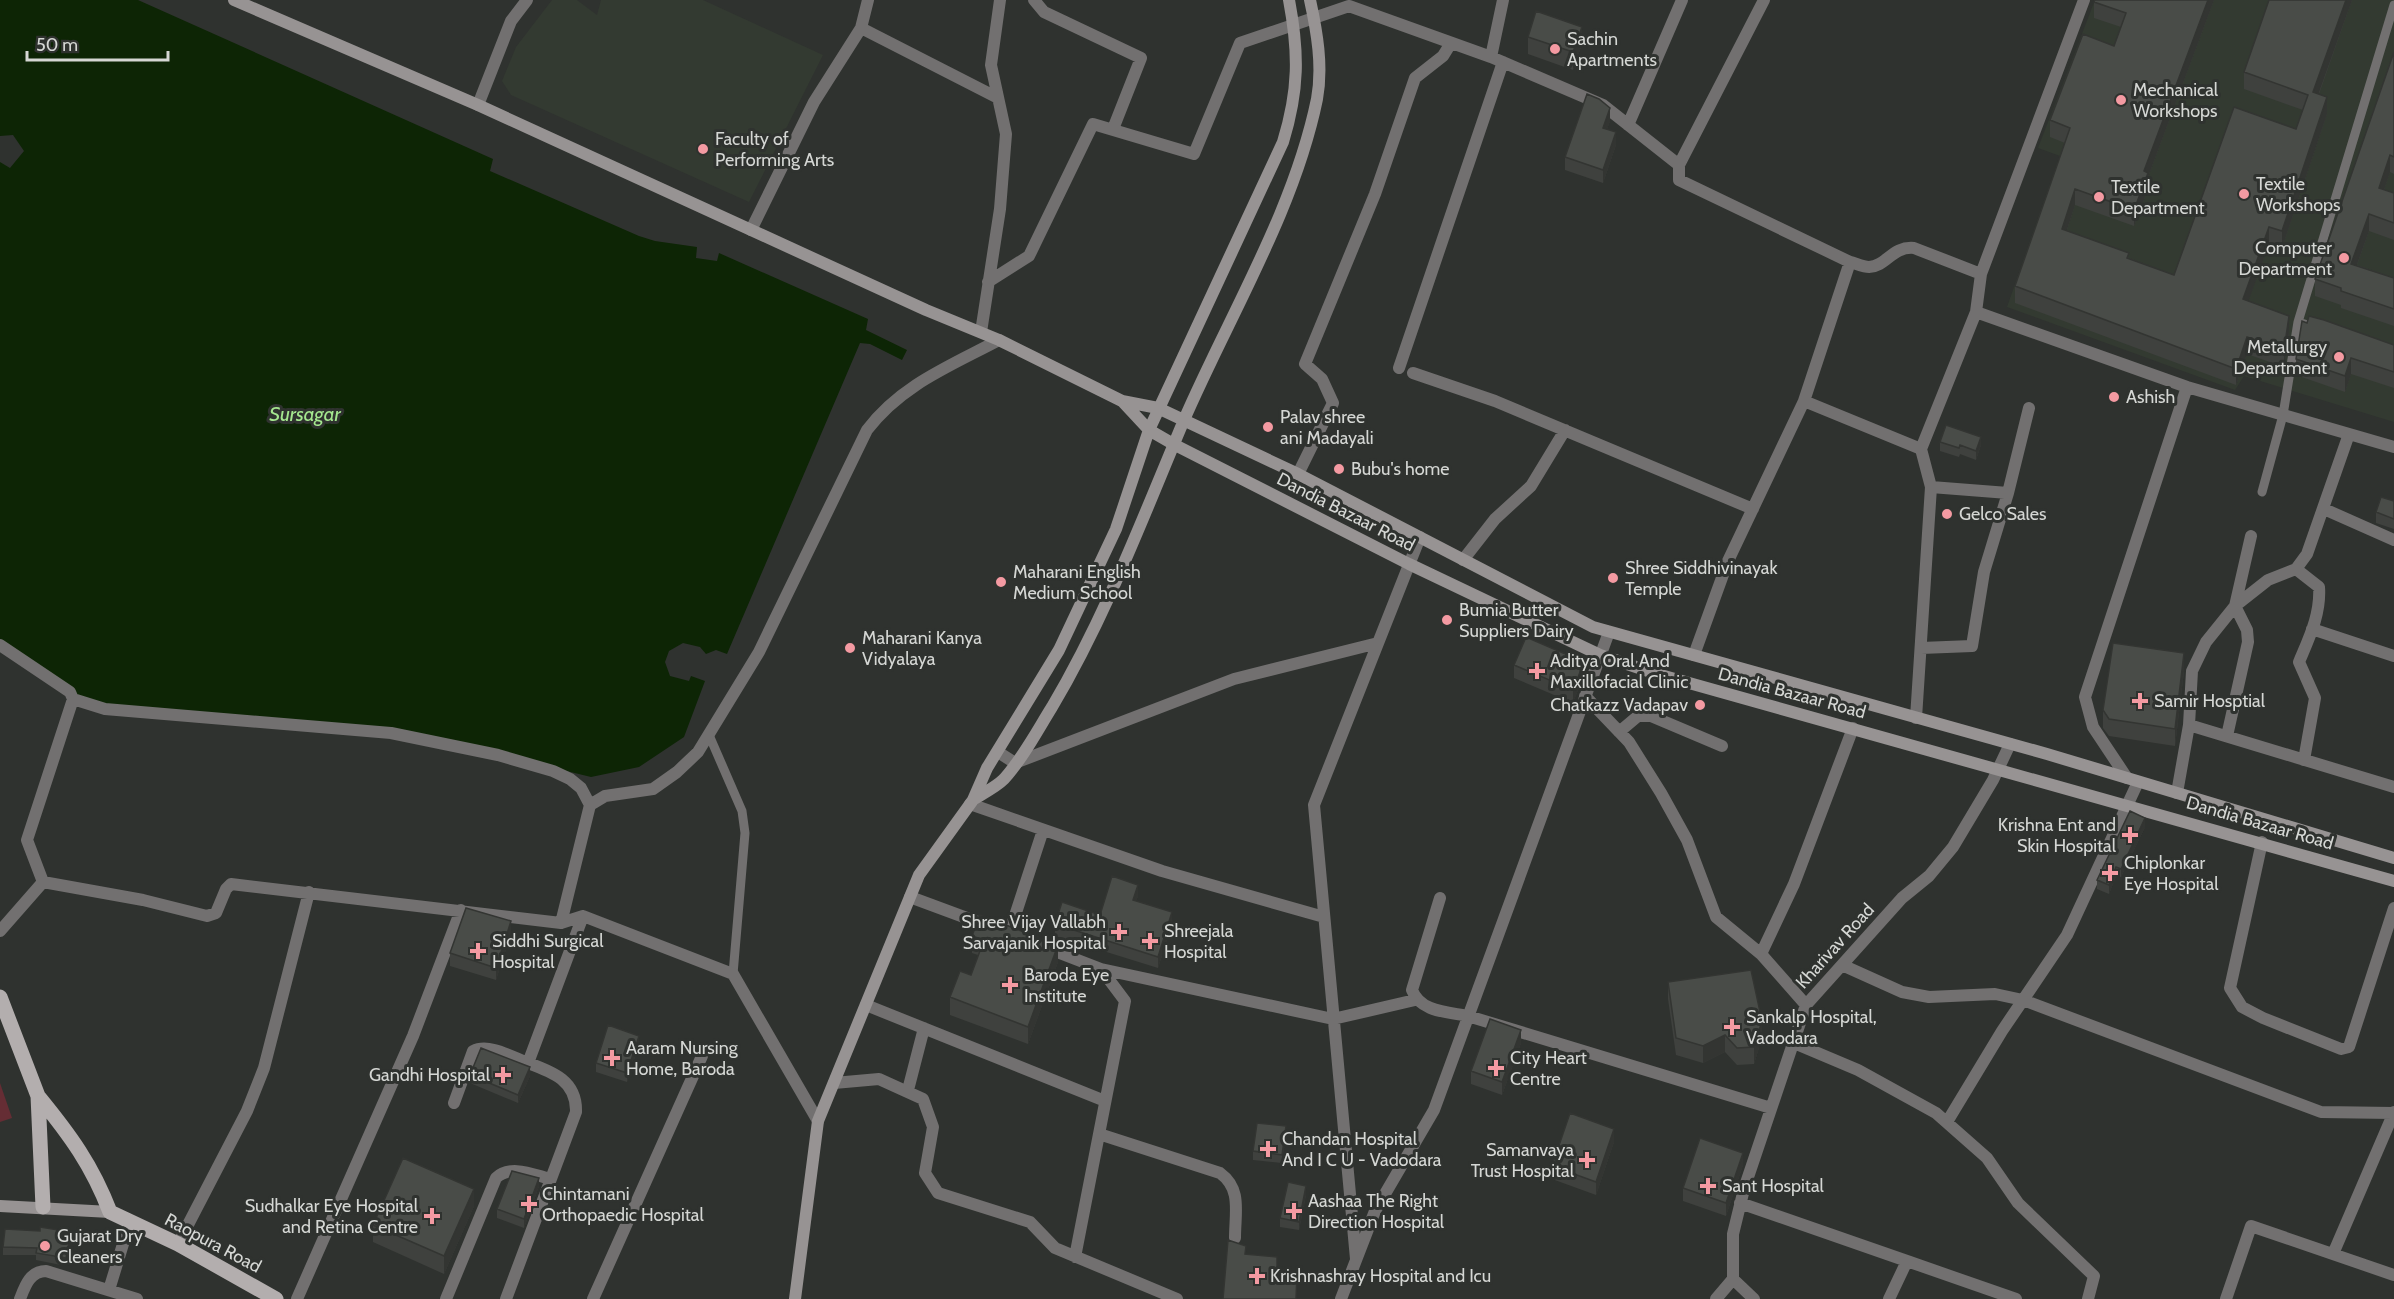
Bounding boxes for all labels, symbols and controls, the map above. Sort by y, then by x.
scale bar [27,24,168,62]
place label: Sachin Apartments [1567,28,1657,71]
text: 50 m [36,34,78,56]
marker: Sachin Apartments [1548,42,1562,56]
place label: Mechanical Workshops [2133,79,2219,122]
marker: Mechanical Workshops [2114,93,2128,107]
place label: Faculty of Performing Arts [715,128,834,171]
marker: Faculty of Performing Arts [696,142,710,156]
place label: Textile Workshops [2256,173,2341,216]
place label: Textile Department [2111,176,2205,219]
marker: Textile Workshops [2237,187,2251,201]
marker: Textile Department [2092,190,2106,204]
place label: Computer Department [2238,237,2332,280]
marker: Computer Department [2337,251,2351,265]
place label: Metallurgy Department [2233,336,2327,379]
marker: Metallurgy Department [2332,350,2346,364]
place label: Ashish [2126,386,2175,408]
marker: Ashish [2107,390,2121,404]
water label: Sursagar [269,402,342,426]
place label: Palav shree ani Madayali [1280,406,1374,449]
marker: Palav shree ani Madayali [1261,420,1275,434]
place label: Bubu's home [1351,458,1450,480]
marker: Bubu's home [1332,462,1346,476]
street label: Dandia Bazaar Road [1273,468,1419,556]
place label: Gelco Sales [1959,503,2046,525]
marker: Gelco Sales [1940,507,1954,521]
place label: Shree Siddhivinayak Temple [1625,557,1779,600]
place label: Maharani English Medium School [1013,561,1141,604]
marker: Shree Siddhivinayak Temple [1606,571,1620,585]
marker: Maharani English Medium School [994,575,1008,589]
place label: Bumia Butter Suppliers Dairy [1459,599,1574,642]
marker: Bumia Butter Suppliers Dairy [1440,613,1454,627]
place label: Maharani Kanya Vidyalaya [862,627,982,670]
marker: Maharani Kanya Vidyalaya [843,641,857,655]
place label: Aditya Oral And Maxillofacial Clinic [1550,650,1688,693]
marker: Aditya Oral And Maxillofacial Clinic [1528,662,1546,680]
street label: Dandia Bazaar Road [1716,663,1868,723]
place label: Samir Hosptial [2154,690,2266,712]
marker: Samir Hosptial [2131,692,2149,710]
place label: Chatkazz Vadapav [1550,694,1688,716]
marker: Chatkazz Vadapav [1693,698,1707,712]
street label: Dandia Bazaar Road [2184,791,2336,855]
place label: Krishna Ent and Skin Hospital [1998,814,2117,857]
marker: Krishna Ent and Skin Hospital [2121,826,2139,844]
place label: Chiplonkar Eye Hospital [2124,852,2219,895]
marker: Chiplonkar Eye Hospital [2101,864,2119,882]
street label: Kharivav Road [1791,899,1879,993]
place label: Shree Vijay Vallabh Sarvajanik Hospital [961,911,1107,954]
place label: Shreejala Hospital [1164,920,1234,963]
marker: Shree Vijay Vallabh Sarvajanik Hospital [1110,923,1128,941]
place label: Siddhi Surgical Hospital [492,930,604,973]
marker: Shreejala Hospital [1141,932,1159,950]
marker: Siddhi Surgical Hospital [469,942,487,960]
place label: Baroda Eye Institute [1024,964,1109,1007]
marker: Baroda Eye Institute [1001,976,1019,994]
place label: Sankalp Hospital, Vadodara [1746,1006,1877,1049]
marker: Sankalp Hospital, Vadodara [1723,1018,1741,1036]
place label: Aaram Nursing Home, Baroda [626,1037,739,1080]
place label: City Heart Centre [1510,1047,1587,1090]
marker: Aaram Nursing Home, Baroda [603,1049,621,1067]
marker: City Heart Centre [1487,1059,1505,1077]
place label: Gandhi Hospital [369,1064,491,1086]
marker: Gandhi Hospital [494,1066,512,1084]
place label: Chandan Hospital And I C U - Vadodara [1282,1128,1442,1171]
place label: Samanvaya Trust Hospital [1471,1139,1575,1182]
marker: Chandan Hospital And I C U - Vadodara [1259,1140,1277,1158]
marker: Samanvaya Trust Hospital [1578,1151,1596,1169]
place label: Sant Hospital [1722,1175,1825,1197]
marker: Sant Hospital [1699,1177,1717,1195]
place label: Chintamani Orthopaedic Hospital [542,1183,704,1226]
place label: Aashaa The Right Direction Hospital [1308,1190,1445,1233]
place label: Sudhalkar Eye Hospital and Retina Centre [245,1195,419,1238]
marker: Chintamani Orthopaedic Hospital [520,1195,538,1213]
marker: Aashaa The Right Direction Hospital [1285,1202,1303,1220]
marker: Sudhalkar Eye Hospital and Retina Centre [423,1207,441,1225]
street label: Raopura Road [161,1208,265,1278]
place label: Gujarat Dry Cleaners [57,1225,143,1268]
marker: Gujarat Dry Cleaners [38,1239,52,1253]
place label: Krishnashray Hospital and Icu [1270,1265,1491,1287]
marker: Krishnashray Hospital and Icu [1248,1267,1266,1285]

